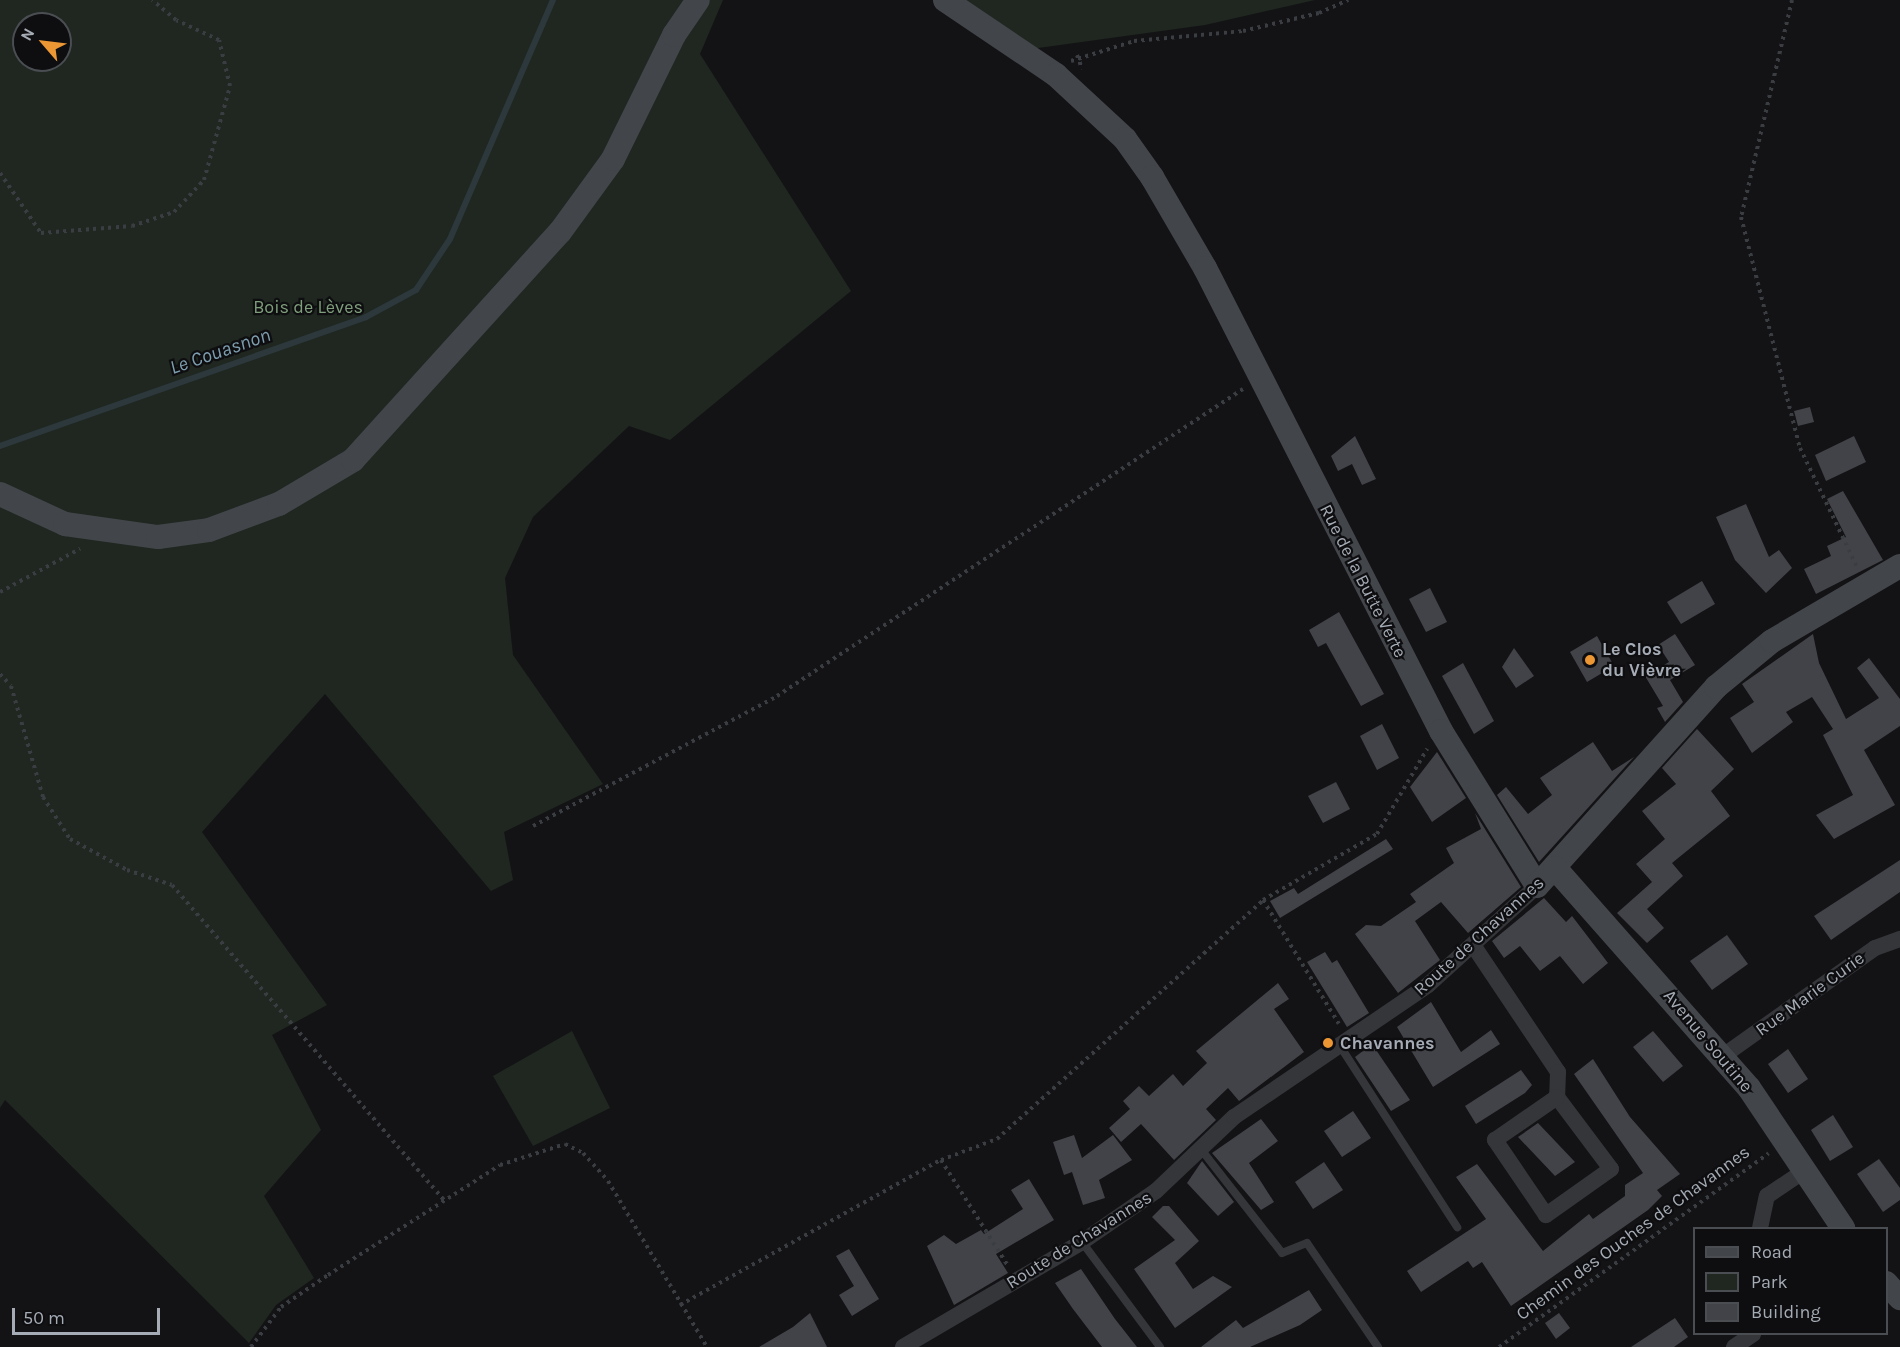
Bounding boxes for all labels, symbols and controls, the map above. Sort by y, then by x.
north arrow [12,12,72,72]
text: N [16,25,39,44]
park label: Bois de Lèves [253,296,363,318]
water label: Le Couasnon [167,323,273,379]
street label: Rue de la Butte Verte [1315,501,1411,661]
place label: Le Clos du Vièvre [1602,639,1681,682]
marker: Le Clos du Vièvre [1583,653,1597,667]
street label: Route de Chavannes [1410,872,1548,1000]
street label: Rue Marie Curie [1751,947,1869,1041]
street label: Avenue Soutine [1659,985,1757,1097]
place label: Chavannes [1340,1032,1434,1054]
marker: Chavannes [1321,1036,1335,1050]
street label: Chemin des Ouches de Chavannes [1512,1141,1754,1325]
street label: Route de Chavannes [1002,1186,1156,1294]
legend [1693,1227,1888,1335]
text: Road [1751,1241,1792,1263]
text: Park [1751,1271,1788,1293]
scale bar [15,1296,164,1334]
text: Building [1751,1301,1821,1323]
text: 50 m [23,1307,65,1329]

